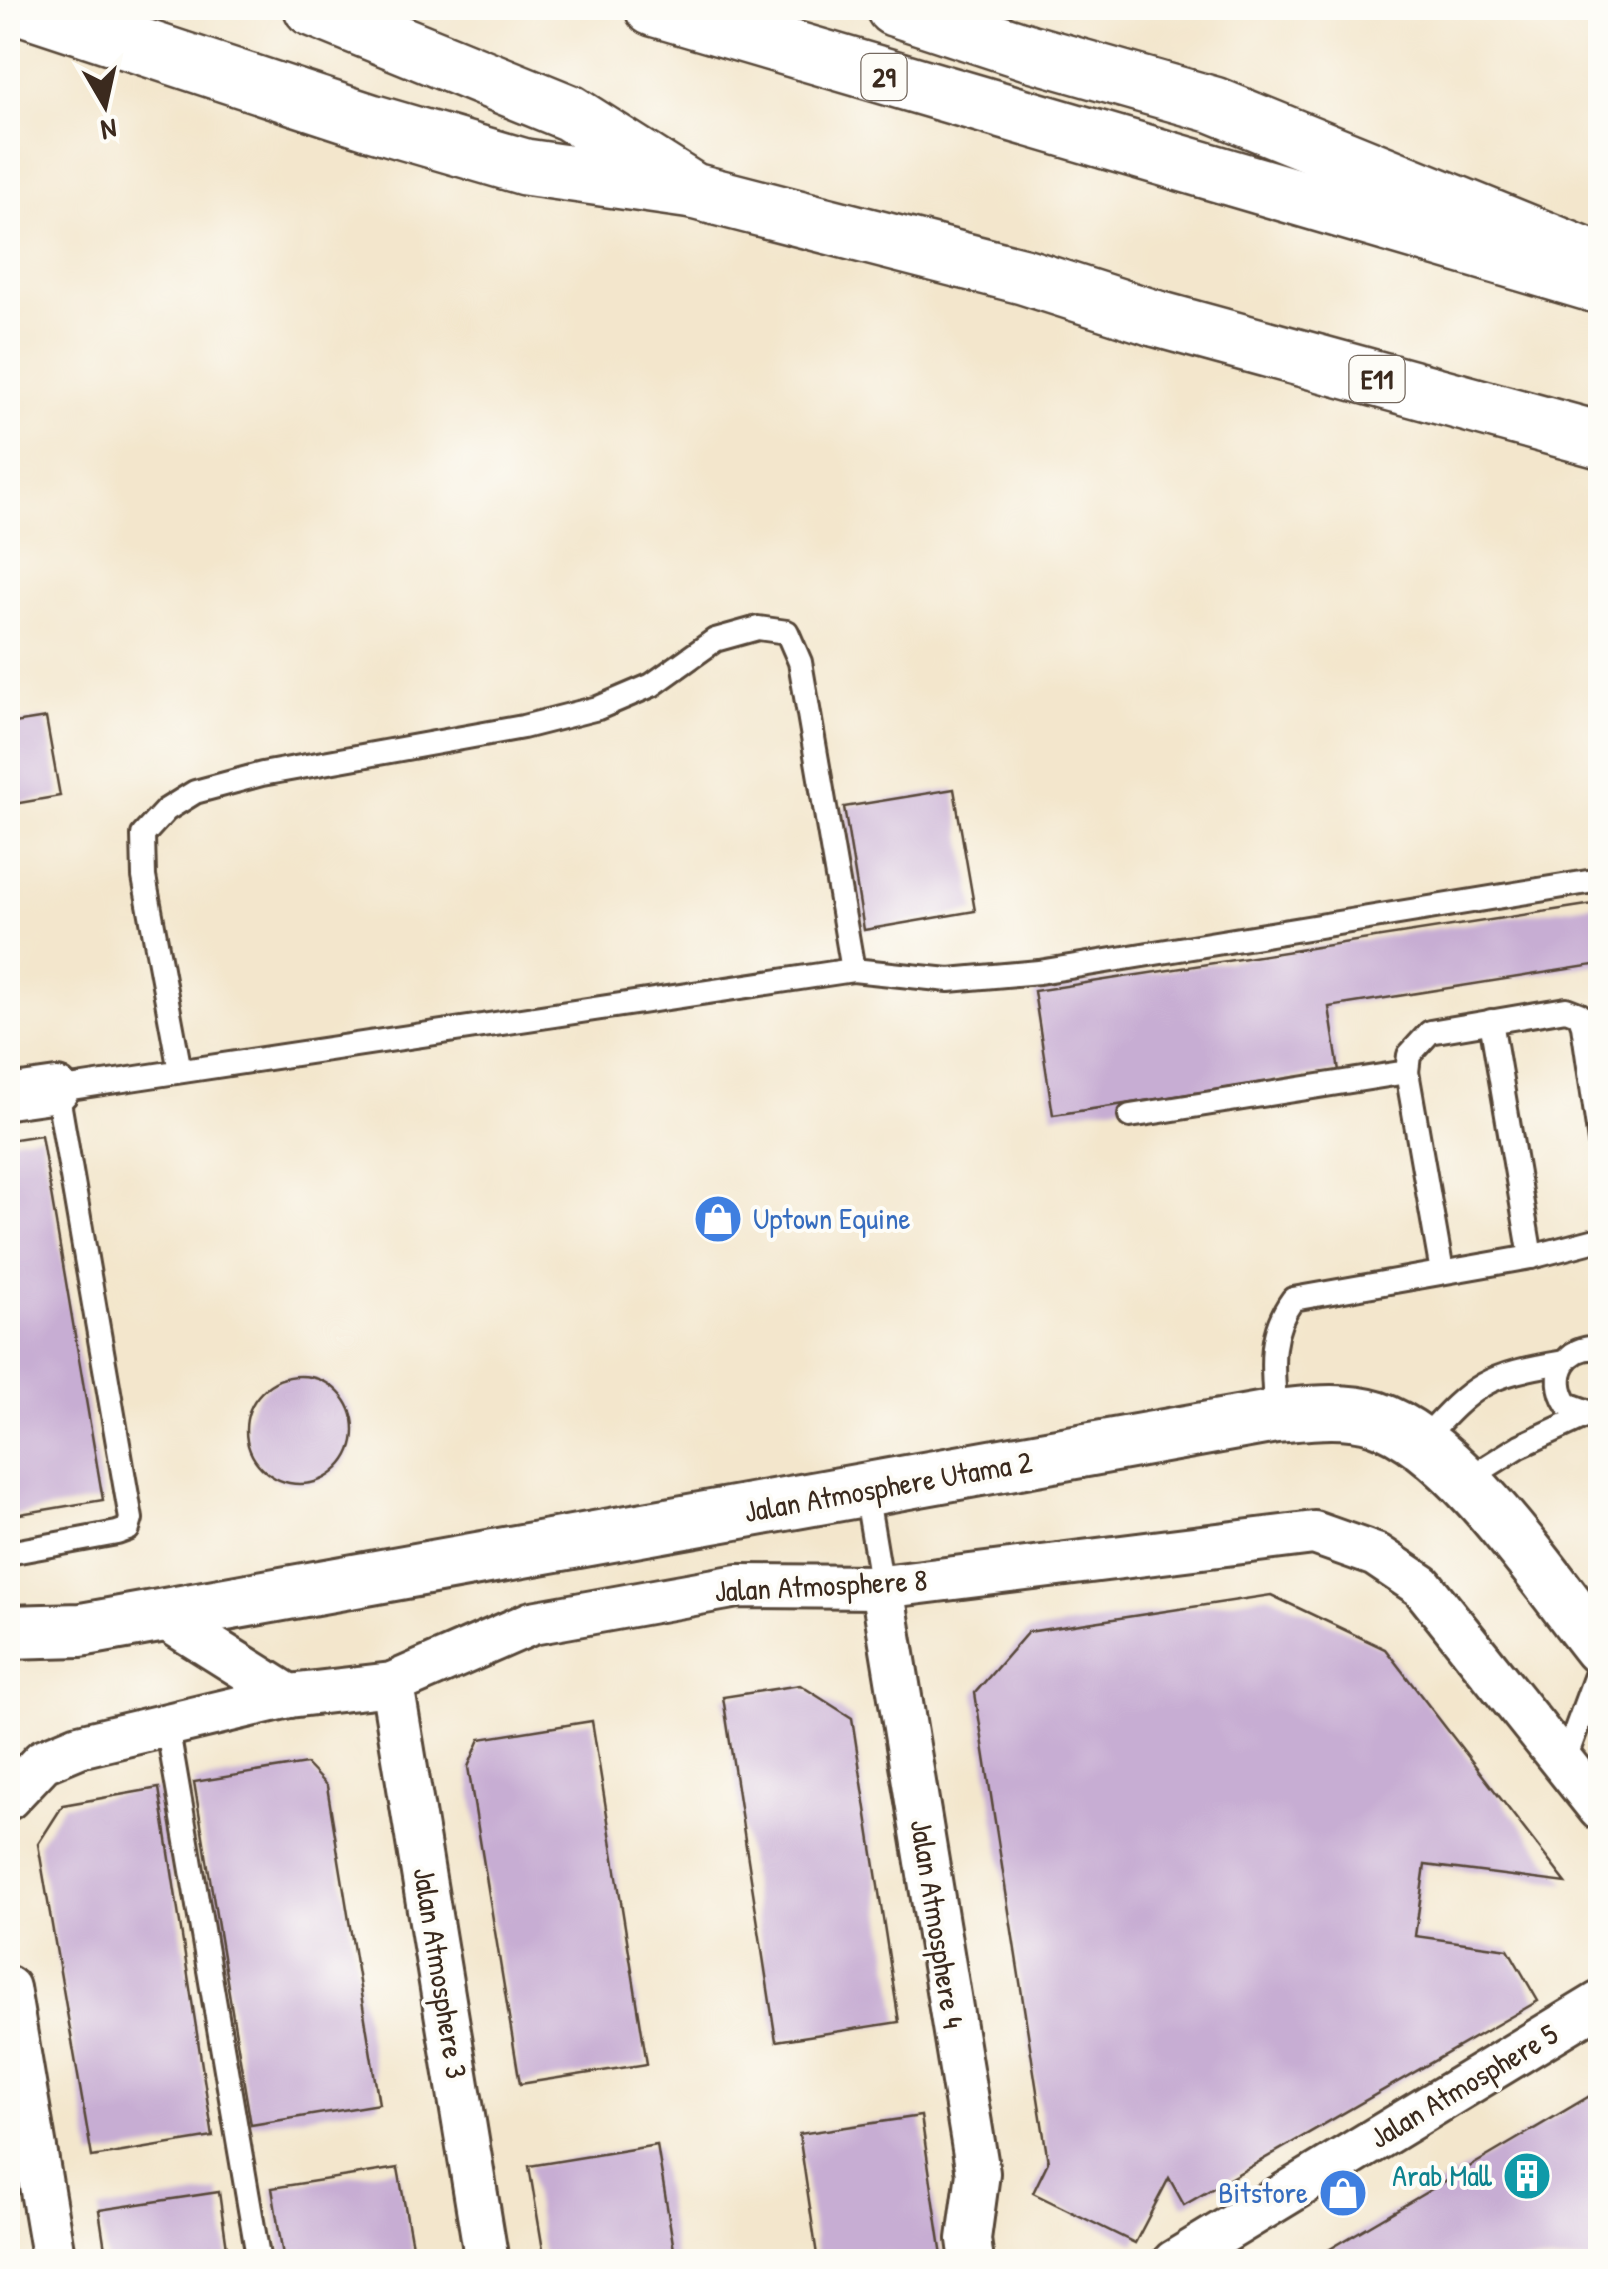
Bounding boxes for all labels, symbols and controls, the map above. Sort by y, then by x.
road number: 29 [862,54,906,100]
north arrow [55,55,155,155]
text: N [98,110,119,150]
road number: E11 [1350,356,1404,402]
shop icon: Uptown Equine [692,1193,744,1245]
place label: Uptown Equine [753,1198,911,1238]
street label: Jalan Atmosphere Utama 2 [741,1441,1035,1531]
street label: Jalan Atmosphere 8 [714,1559,928,1611]
street label: Jalan Atmosphere 4 [902,1816,974,2031]
street label: Jalan Atmosphere 3 [405,1864,477,2081]
street label: Jalan Atmosphere 5 [1362,2013,1565,2157]
building icon: Arab Mall [1501,2150,1553,2202]
place label: Arab Mall [1392,2155,1493,2195]
shop icon: Bitstore [1317,2167,1369,2219]
place label: Bitstore [1218,2172,1308,2212]

